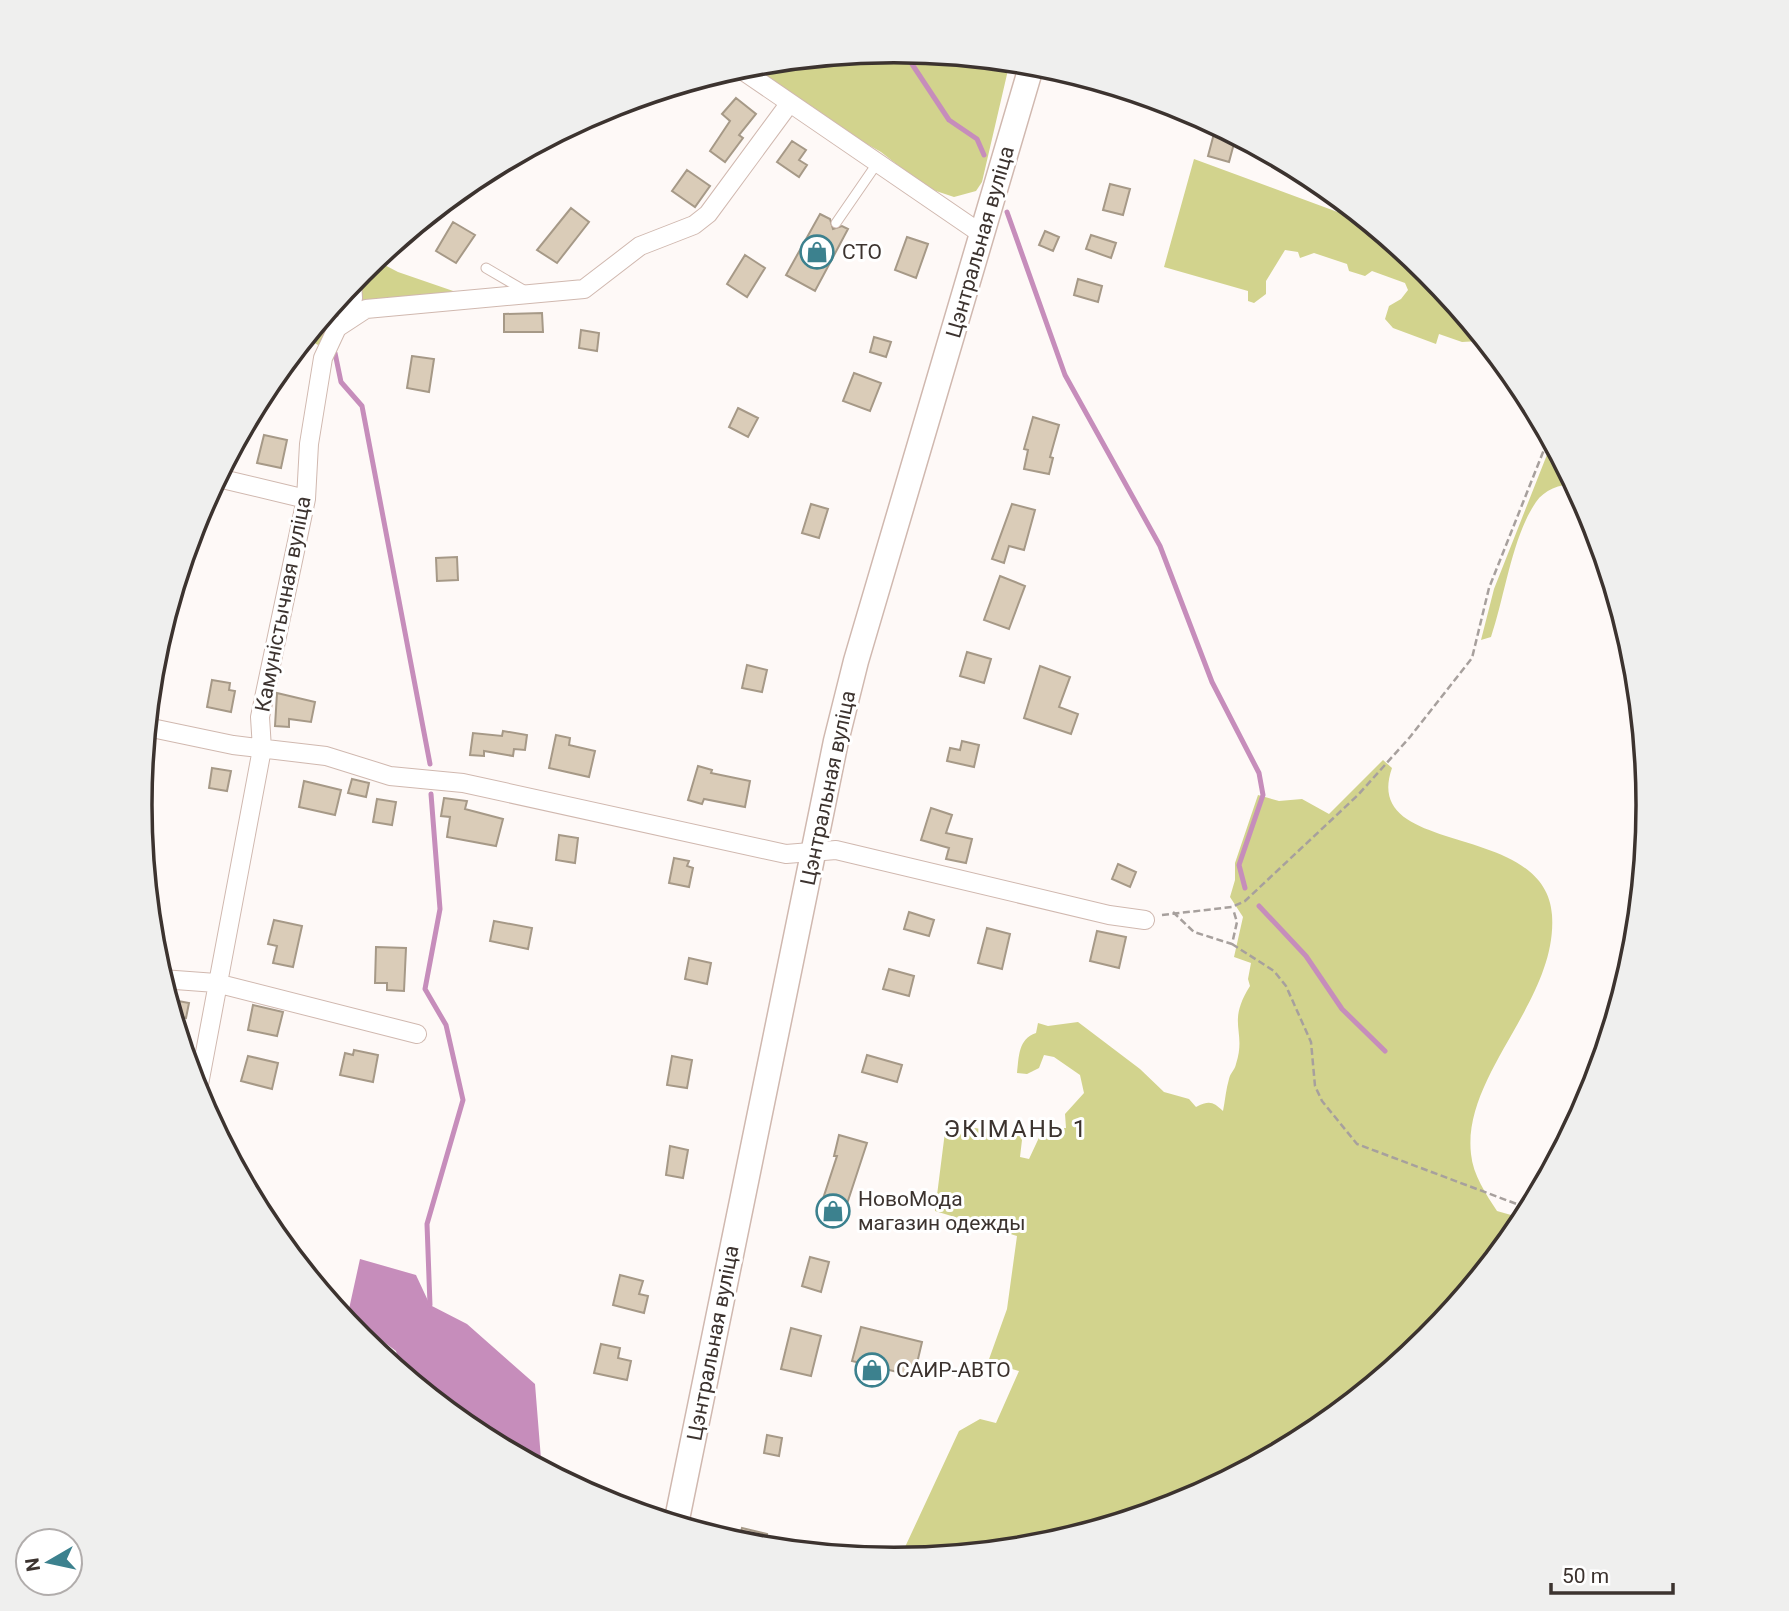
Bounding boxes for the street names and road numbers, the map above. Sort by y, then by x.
street label: Цэнтральная вуліца [941,143,1019,341]
street label: Камуністычная вуліца [250,494,316,714]
street label: Цэнтральная вуліца [796,688,860,888]
street label: Цэнтральная вуліца [682,1243,744,1443]

